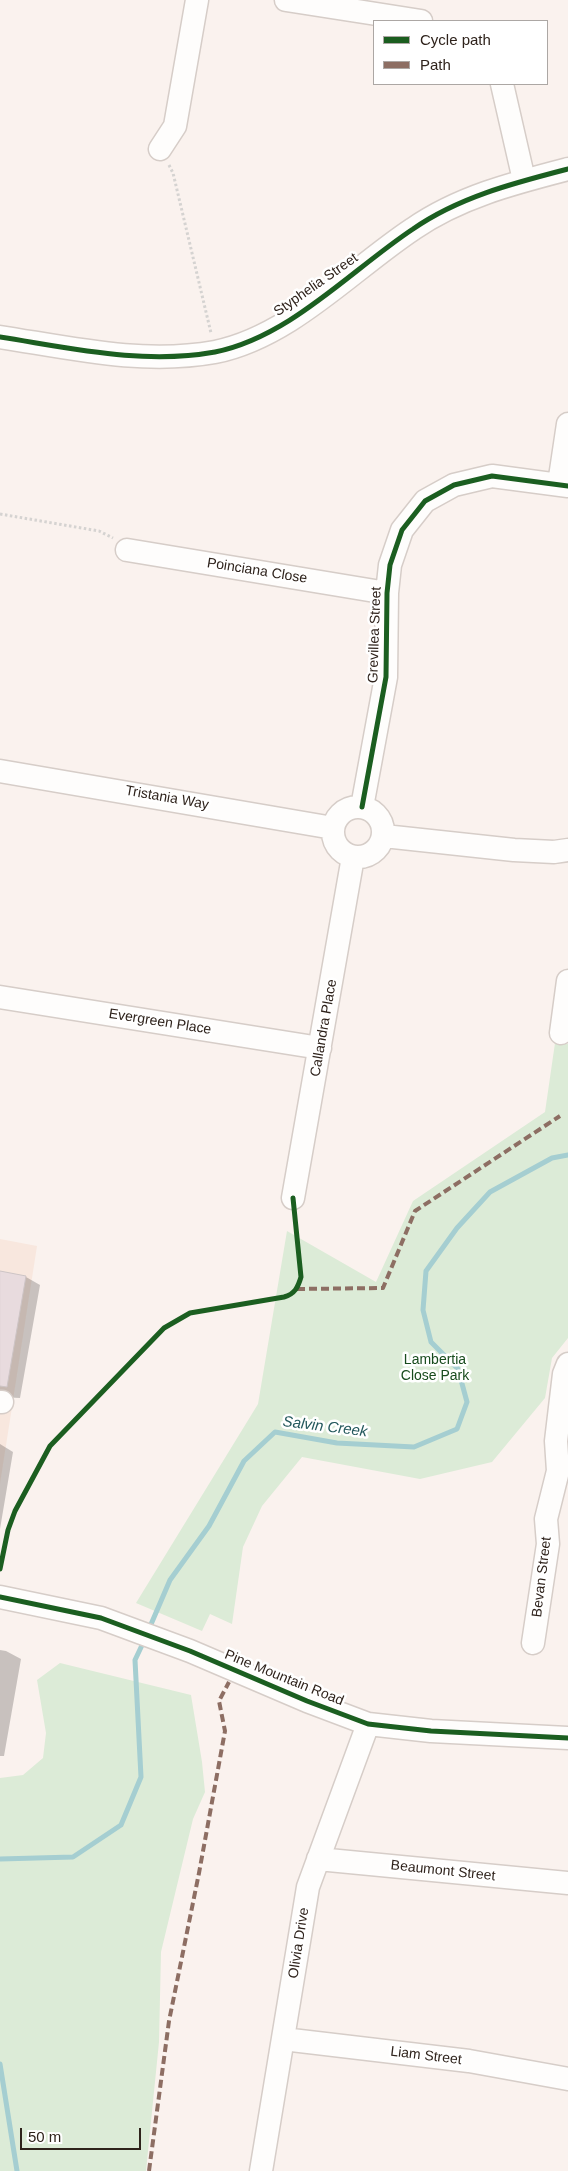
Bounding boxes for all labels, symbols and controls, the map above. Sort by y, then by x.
legend [373,20,548,85]
text: Cycle path [420,31,491,48]
text: Path [420,56,451,73]
street label: Styphelia Street [271,250,361,320]
street label: Poinciana Close [206,555,308,587]
street label: Grevillea Street [365,586,385,684]
street label: Tristania Way [124,782,210,814]
street label: Callandra Place [307,978,341,1078]
street label: Evergreen Place [108,1006,212,1038]
park label: Lambertia Close Park [401,1352,469,1384]
water label: Salvin Creek [282,1413,368,1441]
street label: Bevan Street [529,1536,555,1618]
street label: Pine Mountain Road [222,1646,346,1710]
street label: Beaumont Street [390,1857,496,1885]
street label: Olivia Drive [285,1906,313,1980]
street label: Liam Street [389,2043,463,2069]
scale bar [22,2118,144,2150]
text: 50 m [28,2128,61,2145]

